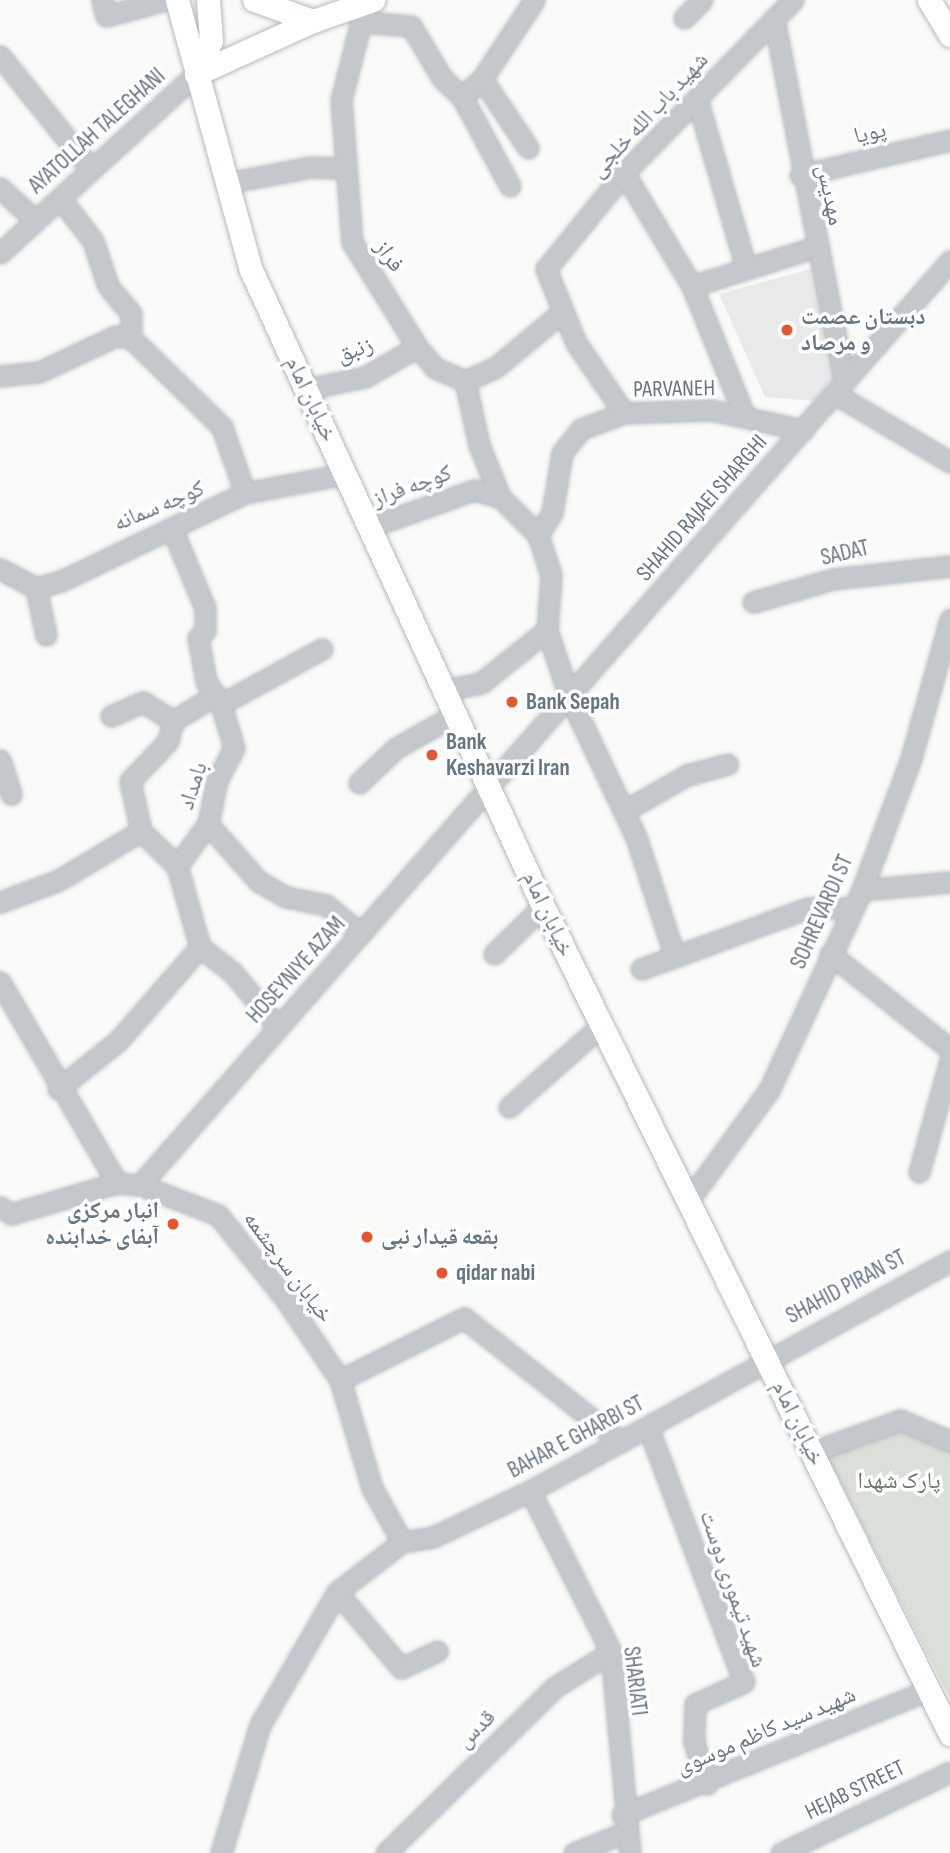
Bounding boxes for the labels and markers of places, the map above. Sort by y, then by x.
place label: دبستان عصمت و مرصاد [801,303,925,357]
marker: دبستان عصمت و مرصاد [779,322,795,338]
place label: Bank Sepah [526,688,620,716]
marker: Bank Sepah [504,694,520,710]
place label: Bank Keshavarzi Iran [446,728,570,782]
marker: Bank Keshavarzi Iran [424,747,440,763]
place label: انبار مرکزی آبفای خدابنده [45,1197,159,1251]
marker: انبار مرکزی آبفای خدابنده [165,1216,181,1232]
place label: بقعه قیدار نبی [381,1223,498,1251]
marker: بقعه قیدار نبی [359,1229,375,1245]
place label: qidar nabi [456,1259,535,1287]
marker: qidar nabi [434,1265,450,1281]

